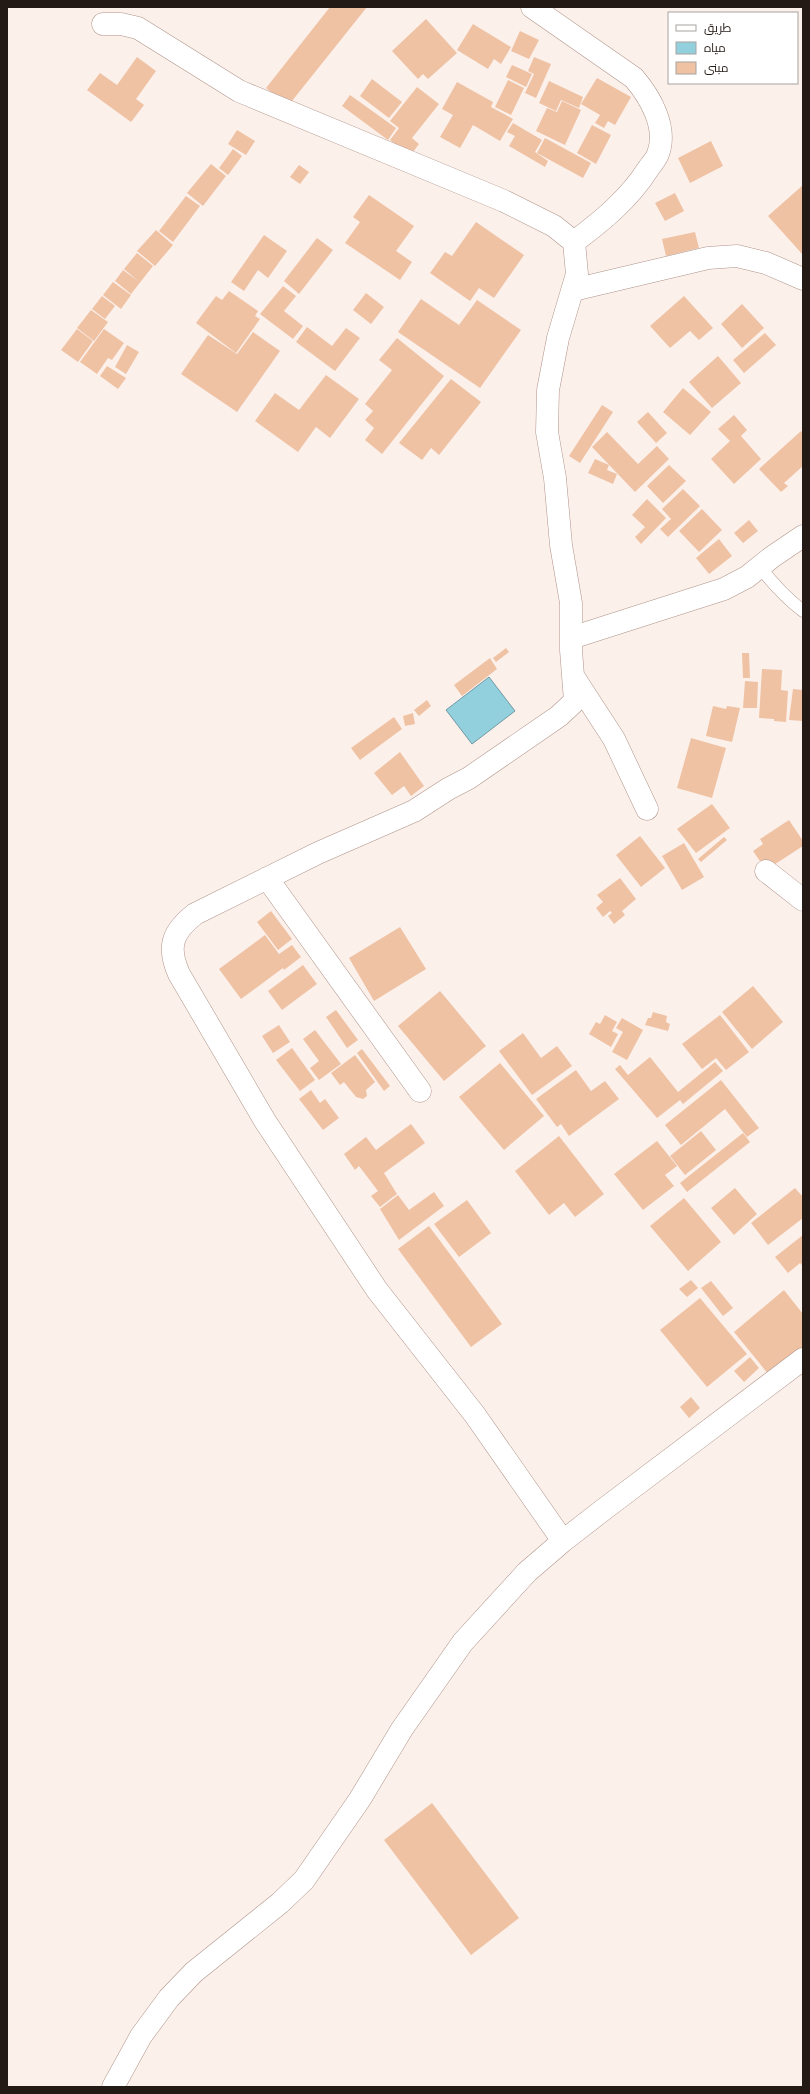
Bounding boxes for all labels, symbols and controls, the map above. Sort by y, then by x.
legend [668,12,798,84]
text: طريق [704,21,732,36]
text: مياه [704,41,726,56]
text: مبنى [704,61,729,76]

